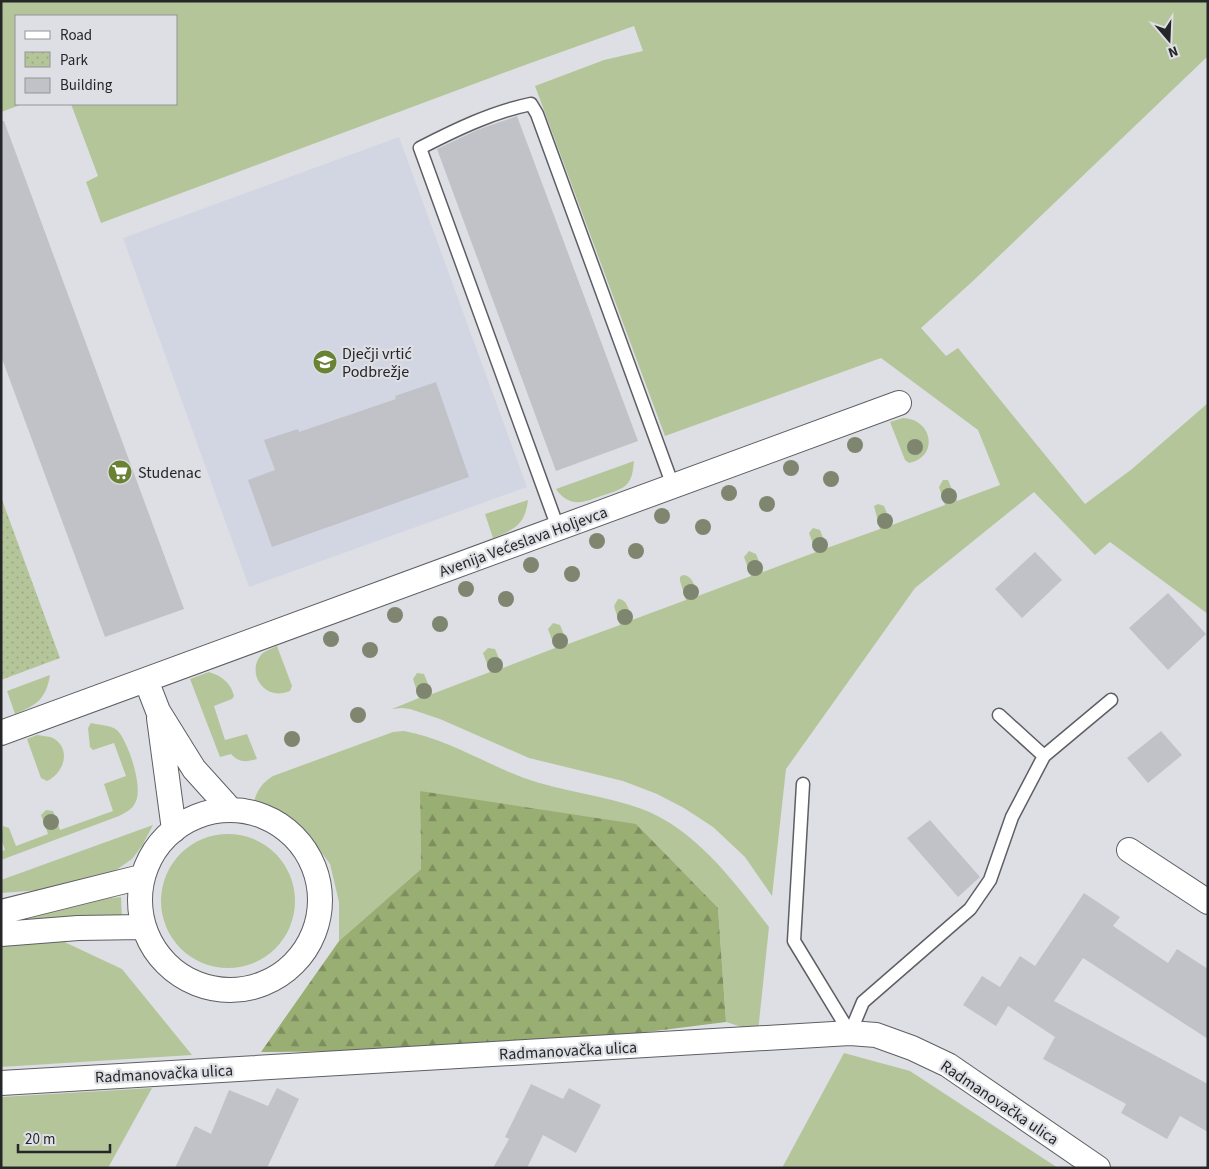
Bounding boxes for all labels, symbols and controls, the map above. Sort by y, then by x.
legend [15,15,178,105]
north arrow [1144,15,1194,65]
text: Road [60,25,92,46]
text: N [1165,40,1181,62]
text: Park [60,50,89,71]
text: Building [60,75,113,96]
place label: Dječji vrtić Podbrežje [342,343,412,383]
school or university icon: Dječji vrtić Podbrežje [312,349,338,375]
supermarket icon: Studenac [107,459,133,485]
place label: Studenac [138,462,201,484]
street label: Avenija Većeslava Holjevca [436,501,611,583]
street label: Radmanovačka ulica [499,1036,638,1066]
street label: Radmanovačka ulica [936,1055,1063,1151]
street label: Radmanovačka ulica [95,1059,234,1089]
scale bar [18,1122,110,1154]
text: 20 m [25,1129,55,1150]

